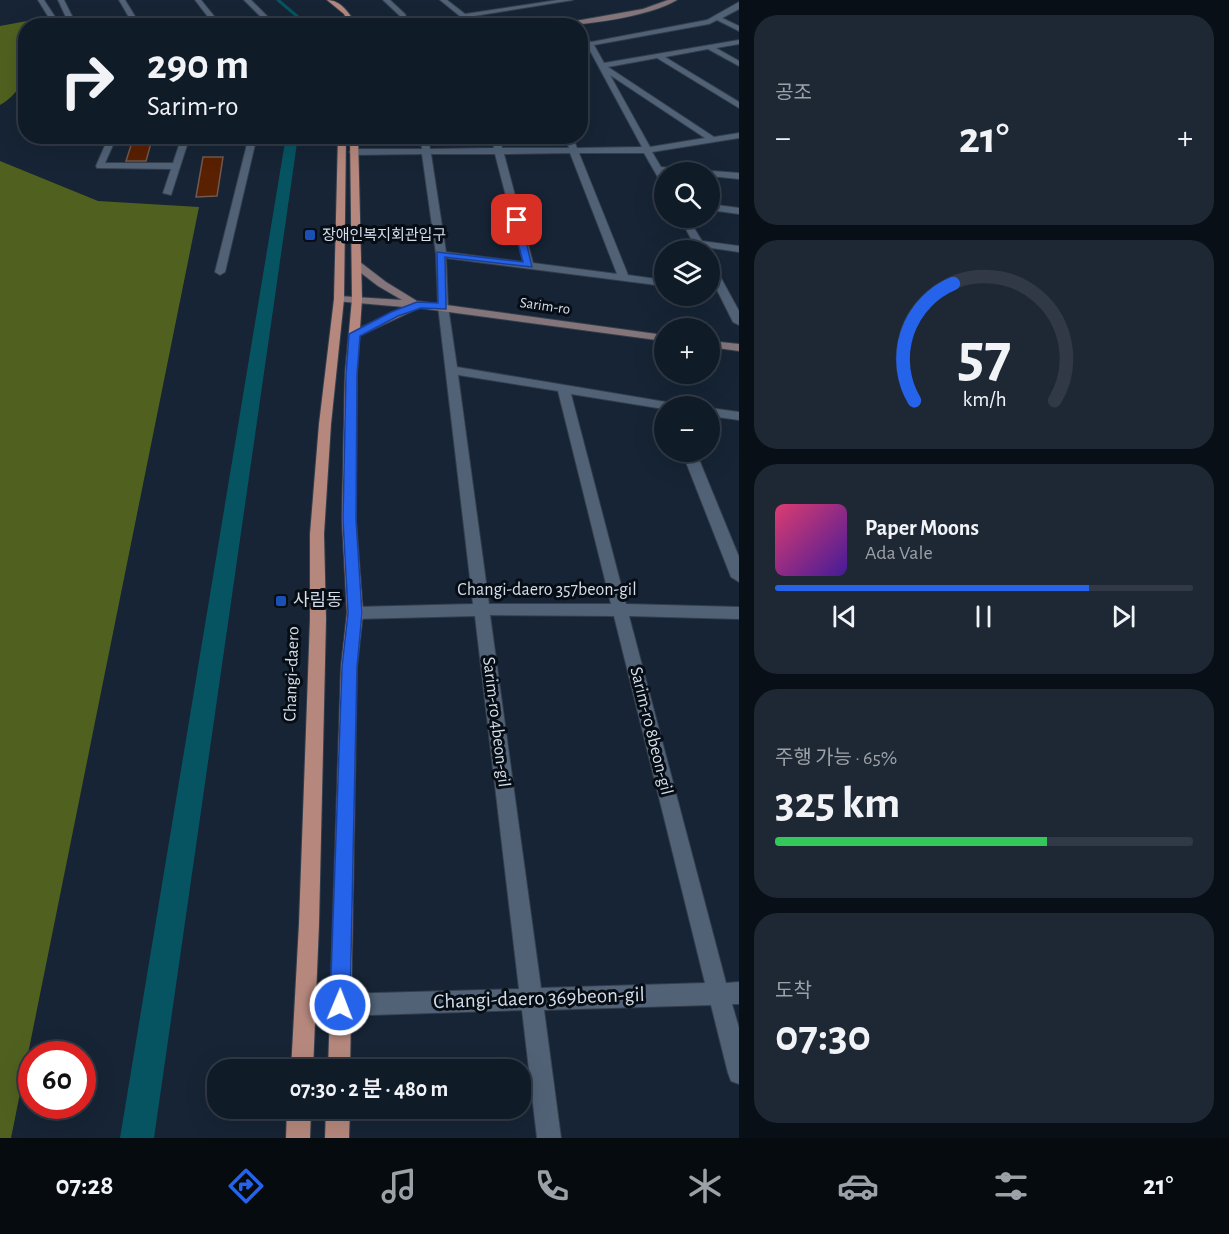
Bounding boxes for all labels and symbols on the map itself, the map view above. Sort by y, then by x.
pin [491,194,542,245]
place label: 장애인복지회관입구 [322,227,446,243]
marker: 장애인복지회관입구 [303,228,317,242]
street label: Sarim-ro [519,295,571,317]
street label: Changi-daero 357beon-gil [457,581,637,599]
place label: 사림동 [293,591,343,610]
marker: 사림동 [274,594,288,608]
street label: Changi-daero [281,626,303,722]
street label: Sarim-ro 4beon-gil [479,656,513,788]
street label: Sarim-ro 8beon-gil [626,665,676,797]
position arrow [308,973,372,1037]
street label: Changi-daero 369beon-gil [433,984,645,1012]
speed limit sign: 60 [18,1041,96,1119]

